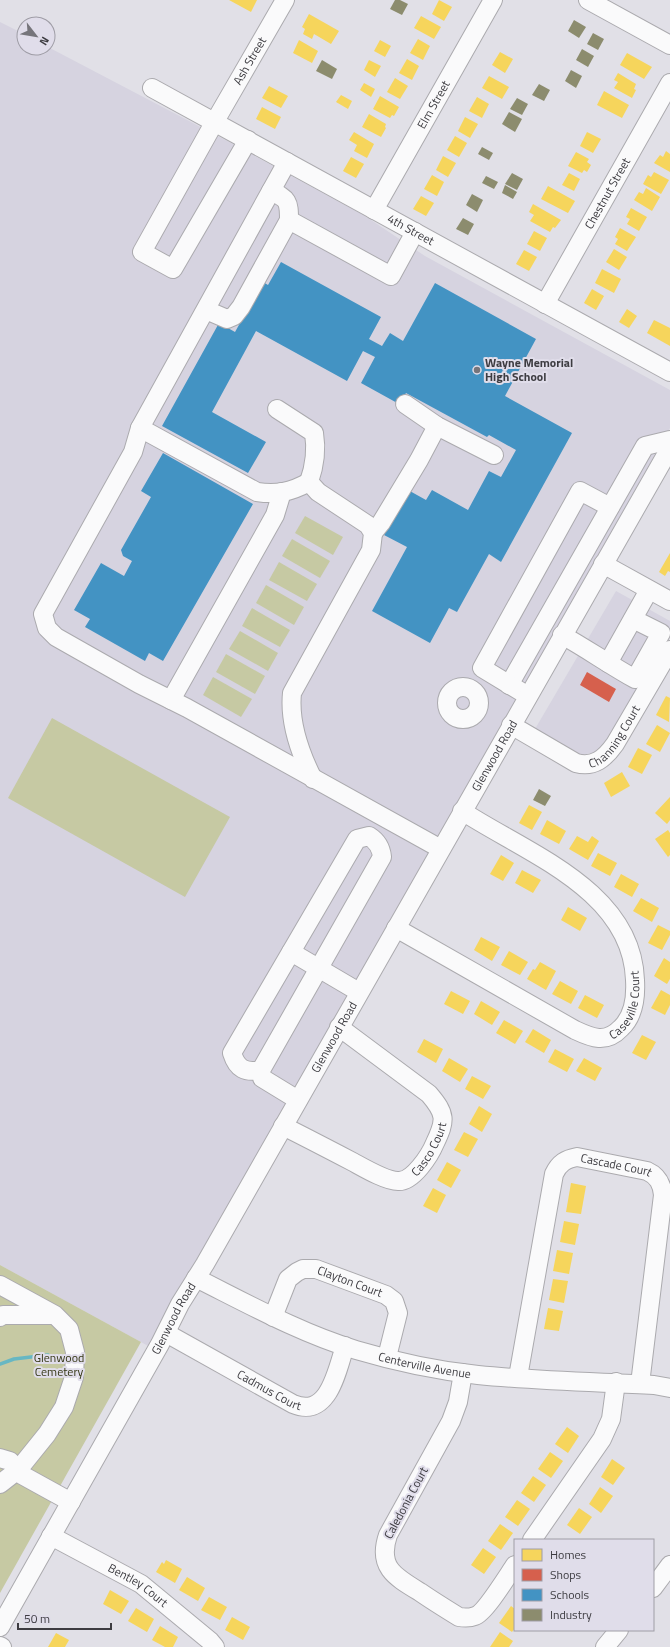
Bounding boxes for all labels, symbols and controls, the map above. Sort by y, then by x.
north arrow [16,16,56,56]
street label: Ash Street [228,32,271,88]
text: N [36,34,53,49]
street label: Elm Street [412,76,455,132]
street label: Chestnut Street [579,153,635,233]
street label: 4th Street [384,209,439,250]
place label: Wayne Memorial High School [485,353,573,386]
marker: Wayne Memorial High School [472,365,482,375]
street label: Channing Court [586,701,645,773]
street label: Glenwood Road [466,716,522,795]
street label: Caseville Court [605,969,644,1044]
street label: Glenwood Road [306,998,362,1076]
street label: Casco Court [406,1120,451,1181]
street label: Cascade Court [579,1148,657,1181]
street label: Clayton Court [315,1260,386,1302]
street label: Glenwood Road [146,1278,200,1358]
street label: Centerville Avenue [376,1347,472,1383]
park label: Glenwood Cemetery [34,1348,84,1381]
street label: Cadmus Court [234,1365,304,1415]
street label: Caledonia Court [379,1463,433,1542]
legend [514,1539,654,1631]
text: Homes [550,1545,586,1564]
street label: Bentley Court [105,1558,173,1612]
text: Shops [550,1565,582,1584]
text: Schools [550,1585,590,1604]
scale bar [18,1605,111,1631]
text: Industry [550,1605,592,1624]
text: 50 m [24,1609,50,1628]

